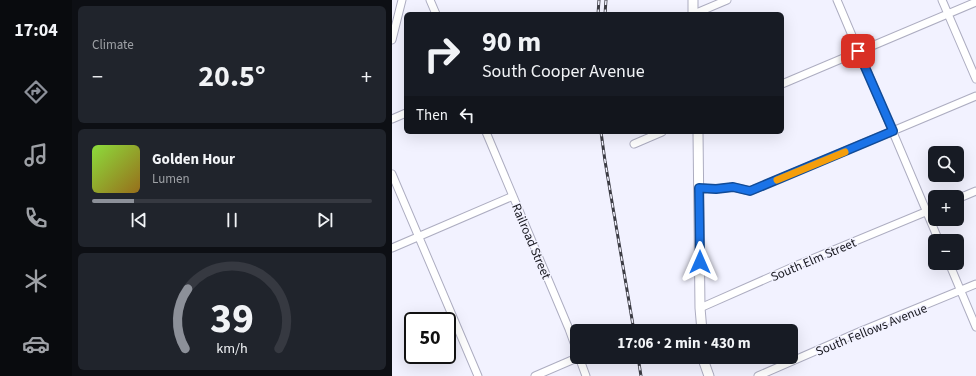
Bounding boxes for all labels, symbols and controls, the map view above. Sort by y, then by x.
text: 17:04 [14,18,58,43]
text: 90 m [482,22,541,62]
icon: right [416,28,468,80]
pin [841,34,875,68]
text: Climate [92,36,134,54]
icon: arrive [847,40,869,62]
text: 20.5° [198,55,266,98]
text: South Cooper Avenue [482,59,645,84]
text: − [92,61,103,93]
text: + [361,61,372,93]
icon: directions [22,78,50,106]
icon: left [456,104,478,126]
text: Then [416,105,448,126]
icon: music [22,141,50,169]
map controls [928,146,964,270]
button: search [928,146,964,182]
text: Golden Hour [152,149,235,170]
text: Lumen [152,170,190,188]
button: + [928,190,964,226]
street label: Railroad Street [507,201,555,283]
icon: phone [22,204,50,232]
icon: previous [128,209,150,231]
icon: pause [221,209,243,231]
icon: next [314,209,336,231]
street label: South Elm Street [768,234,859,286]
button: − [928,234,964,270]
position arrow [679,241,721,283]
icon: climate [22,267,50,295]
text: 39 [210,289,254,349]
street label: South Fellows Avenue [813,299,930,361]
speed limit sign: 50 [404,312,456,364]
icon: car [22,330,50,358]
text: 17:06 · 2 min · 430 m [617,333,751,354]
text: km/h [216,338,248,359]

